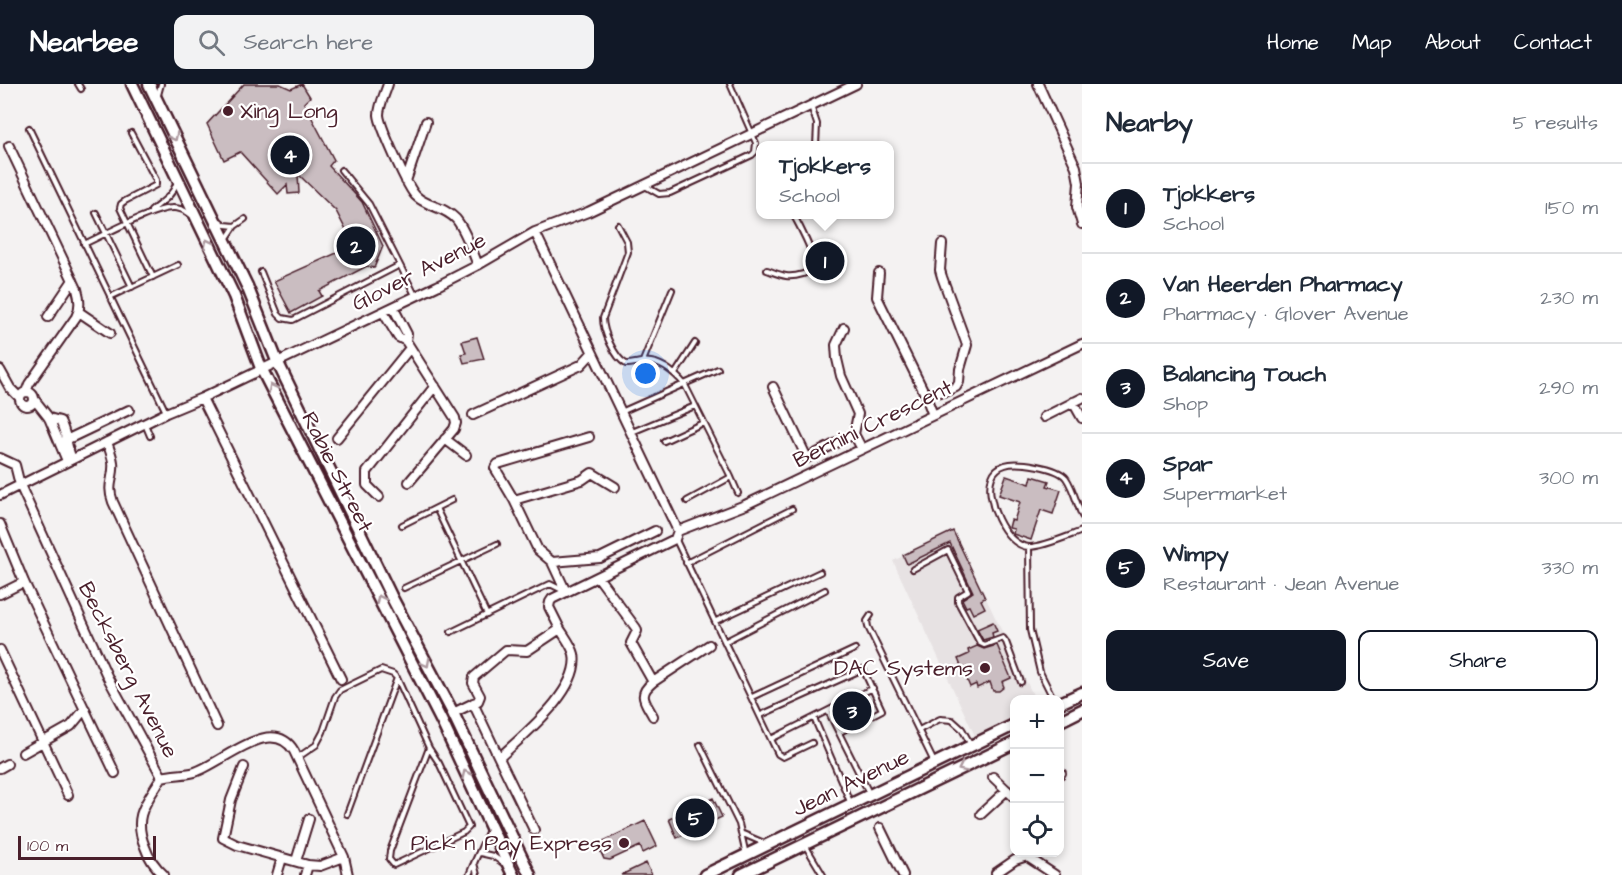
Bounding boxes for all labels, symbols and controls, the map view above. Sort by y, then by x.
search box [174,15,594,69]
text: Nearbee [30,23,138,62]
icon: search [195,26,228,59]
text: Search here [243,27,373,58]
text: Home [1267,28,1319,57]
text: Map [1352,28,1392,57]
text: About [1425,28,1481,57]
text: Contact [1514,28,1592,57]
place label: Xing Long [240,96,338,128]
marker: Xing Long [221,104,235,118]
text: Nearby [1106,105,1193,141]
text: 5 results [1513,109,1598,137]
one-way arrow [167,130,179,141]
pin: 4 [270,132,310,178]
popup [756,141,894,219]
text: Tjokkers [779,151,871,182]
text: Tjokkers [1163,179,1255,210]
text: School [779,182,840,210]
text: 1 [1124,194,1127,222]
text: 150 m [1545,194,1598,222]
text: School [1163,210,1224,238]
pin: 2 [336,224,376,268]
street label: Glover Avenue [347,225,492,319]
pin: 1 [806,238,844,284]
one-way arrow [204,239,216,250]
text: Van Heerden Pharmacy [1163,269,1403,300]
text: 2 [1120,284,1131,312]
text: 230 m [1540,284,1598,312]
text: Pharmacy · Glover Avenue [1163,300,1409,328]
your location [631,359,660,388]
text: Balancing Touch [1163,359,1326,390]
street label: Bernini Crescent [788,372,958,476]
text: 3 [1120,374,1131,402]
text: 290 m [1539,374,1598,402]
one-way arrow [267,383,279,394]
text: Shop [1163,390,1208,418]
street label: Rabie Street [293,407,381,538]
text: Spar [1163,449,1213,480]
text: 4 [1119,464,1132,492]
text: 300 m [1539,464,1598,492]
text: Supermarket [1163,480,1287,508]
text: Wimpy [1163,539,1228,570]
text: 5 [1118,554,1133,582]
text: 330 m [1541,554,1598,582]
text: Restaurant · Jean Avenue [1163,570,1399,598]
street label: Becksberg Avenue [69,577,186,764]
one-way arrow [376,595,387,605]
button: Save [1106,630,1346,691]
button: Share [1358,630,1598,691]
place label: DAC Systems [834,653,973,685]
one-way arrow [419,656,430,667]
marker: DAC Systems [978,661,992,675]
pin: 3 [832,688,872,734]
map controls [1010,695,1064,857]
button: + [1010,695,1064,749]
street label: Jean Avenue [788,741,915,825]
button: − [1010,749,1064,803]
one-way arrow [957,761,968,773]
one-way arrow [461,769,473,780]
pin: 5 [676,796,714,840]
button: locate [1010,803,1064,857]
place label: Pick n Pay Express [411,828,612,860]
scale bar [18,833,156,860]
text: 100 m [27,835,68,857]
marker: Pick n Pay Express [617,836,631,850]

